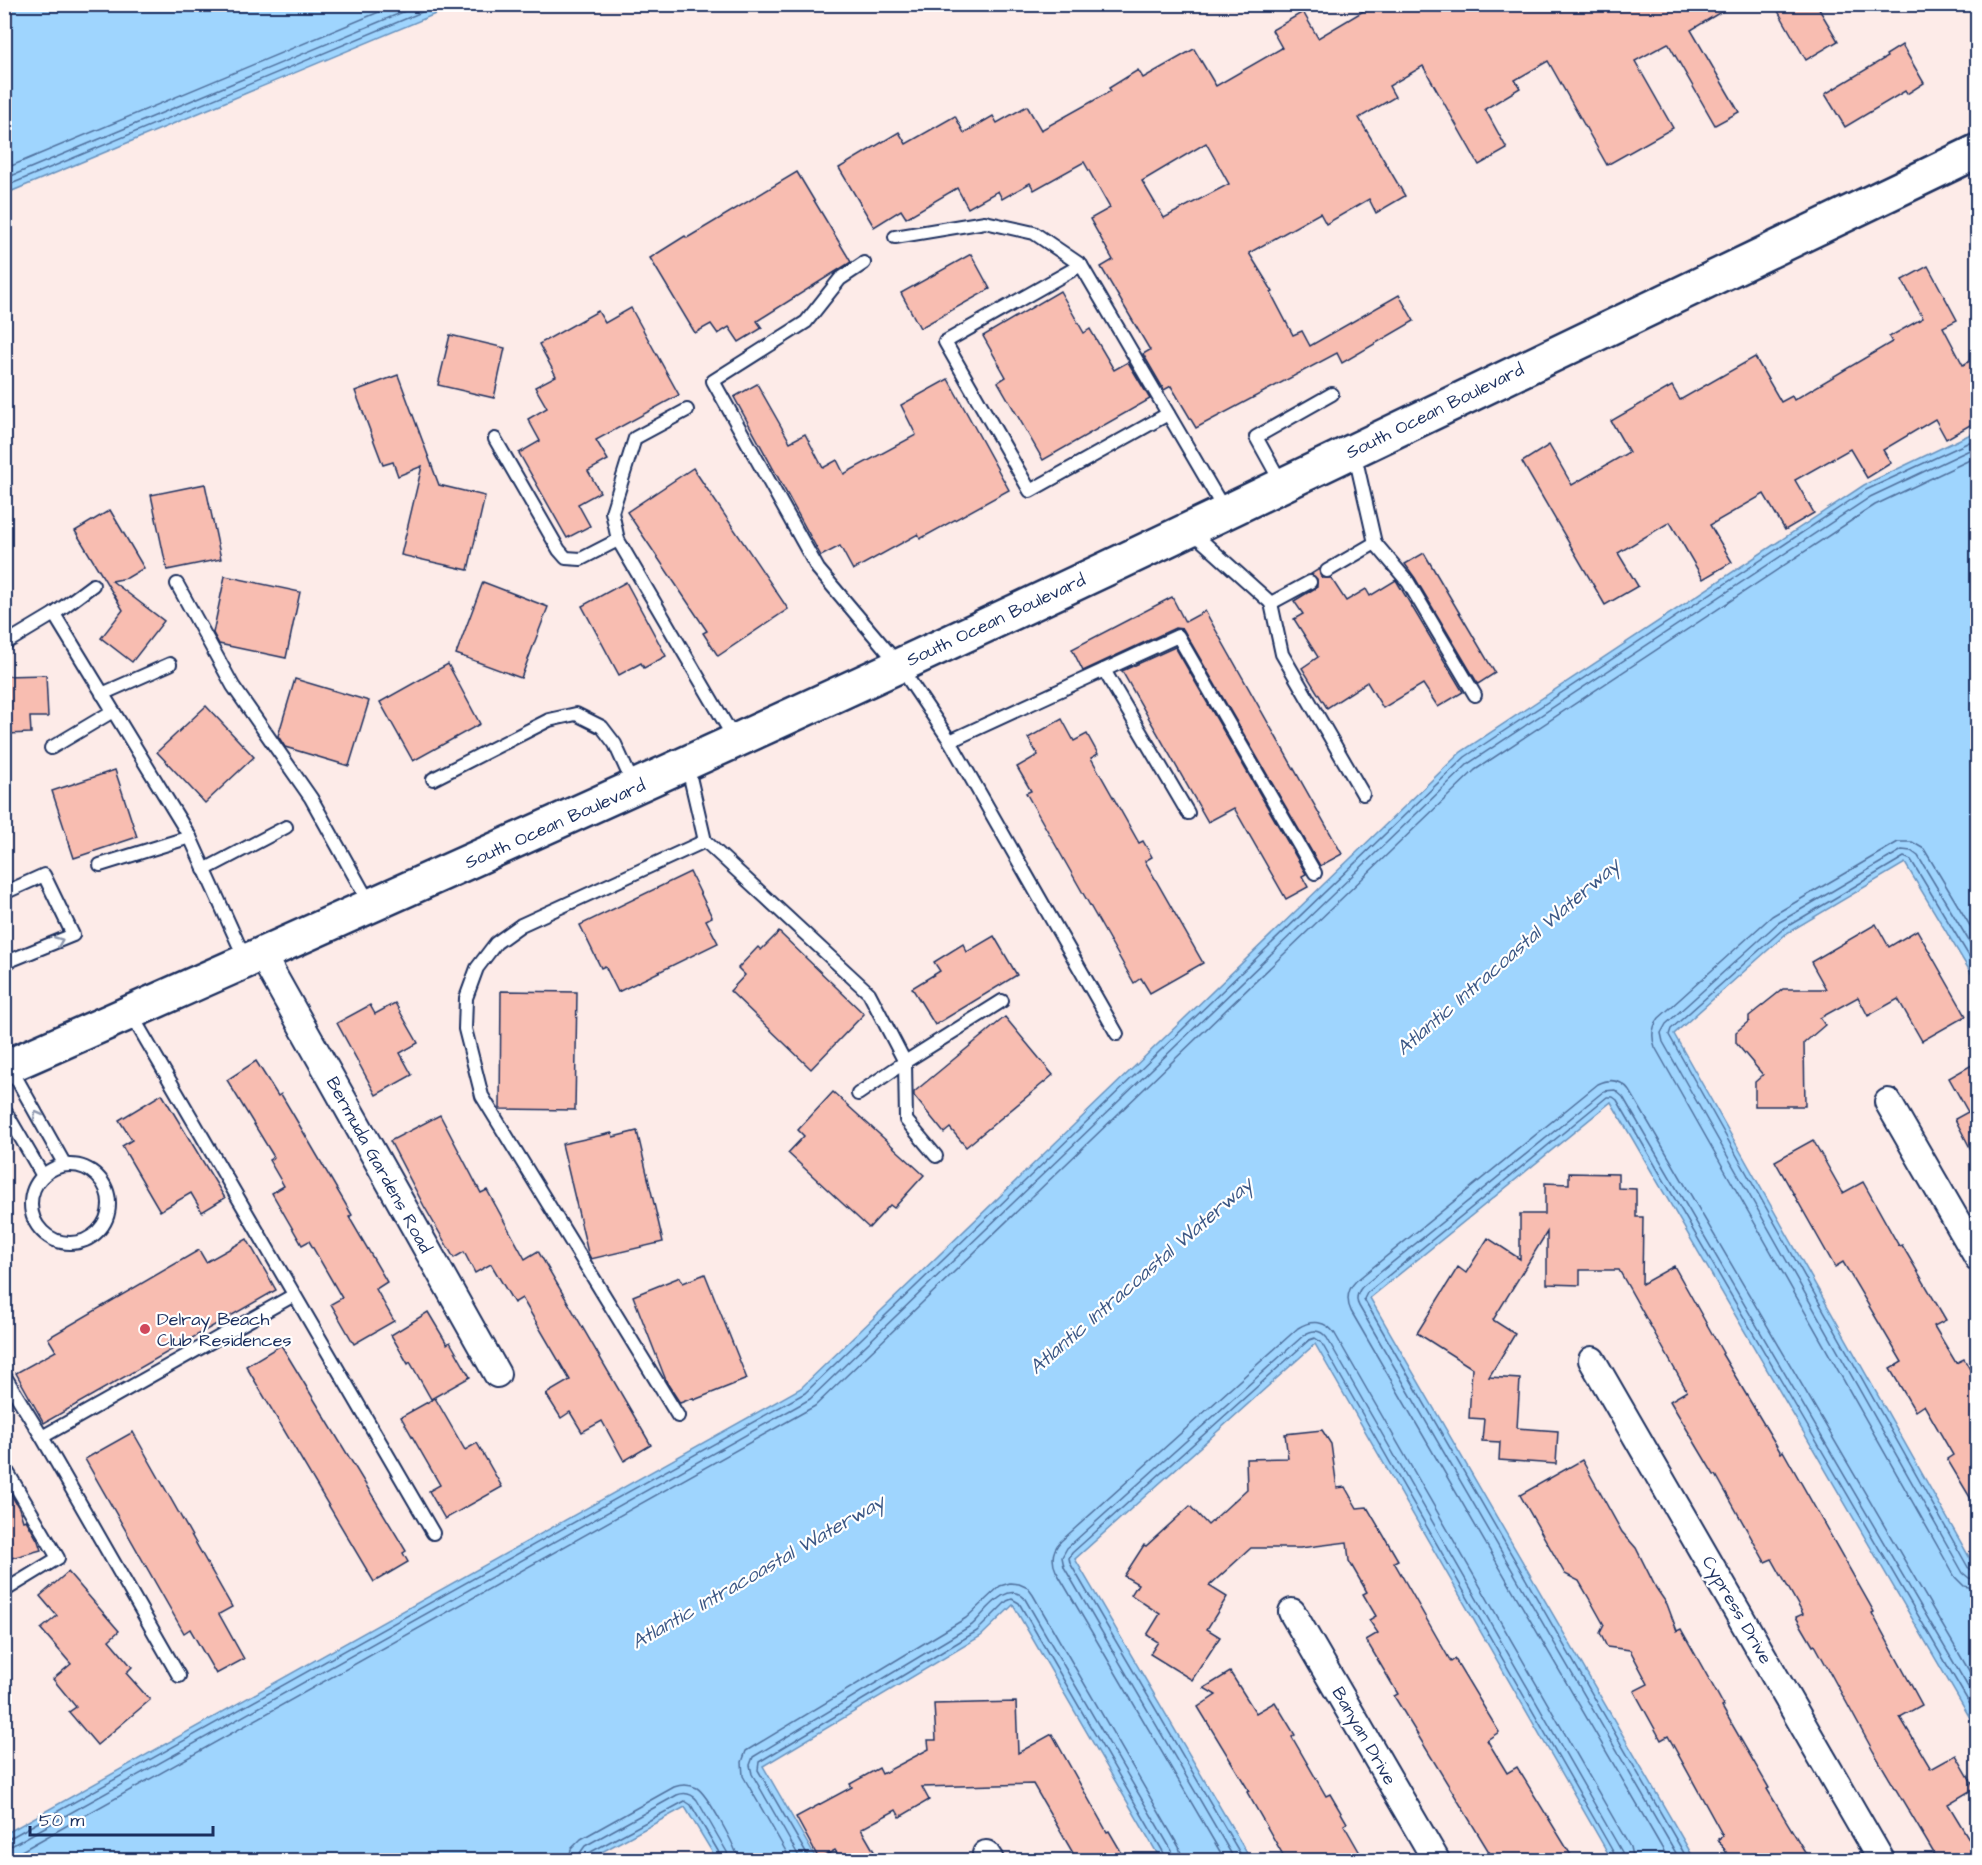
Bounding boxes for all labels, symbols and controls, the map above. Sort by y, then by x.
street label: South Ocean Boulevard [1342,357,1528,465]
street label: South Ocean Boulevard [902,567,1090,673]
street label: South Ocean Boulevard [461,773,649,875]
water label: Atlantic Intracoastal Waterway [1390,851,1628,1063]
one-way arrow [52,936,63,948]
street label: Bermuda Gardens Road [320,1072,438,1258]
one-way arrow [33,1111,44,1122]
water label: Atlantic Intracoastal Waterway [1023,1170,1261,1382]
place label: Delray Beach Club Residences [157,1307,292,1353]
marker: Delray Beach Club Residences [138,1322,152,1336]
water label: Atlantic Intracoastal Waterway [626,1487,892,1657]
street label: Cypress Drive [1695,1551,1778,1669]
street label: Banyan Drive [1325,1682,1402,1790]
scale bar [30,1799,213,1837]
text: 50 m [39,1808,84,1833]

